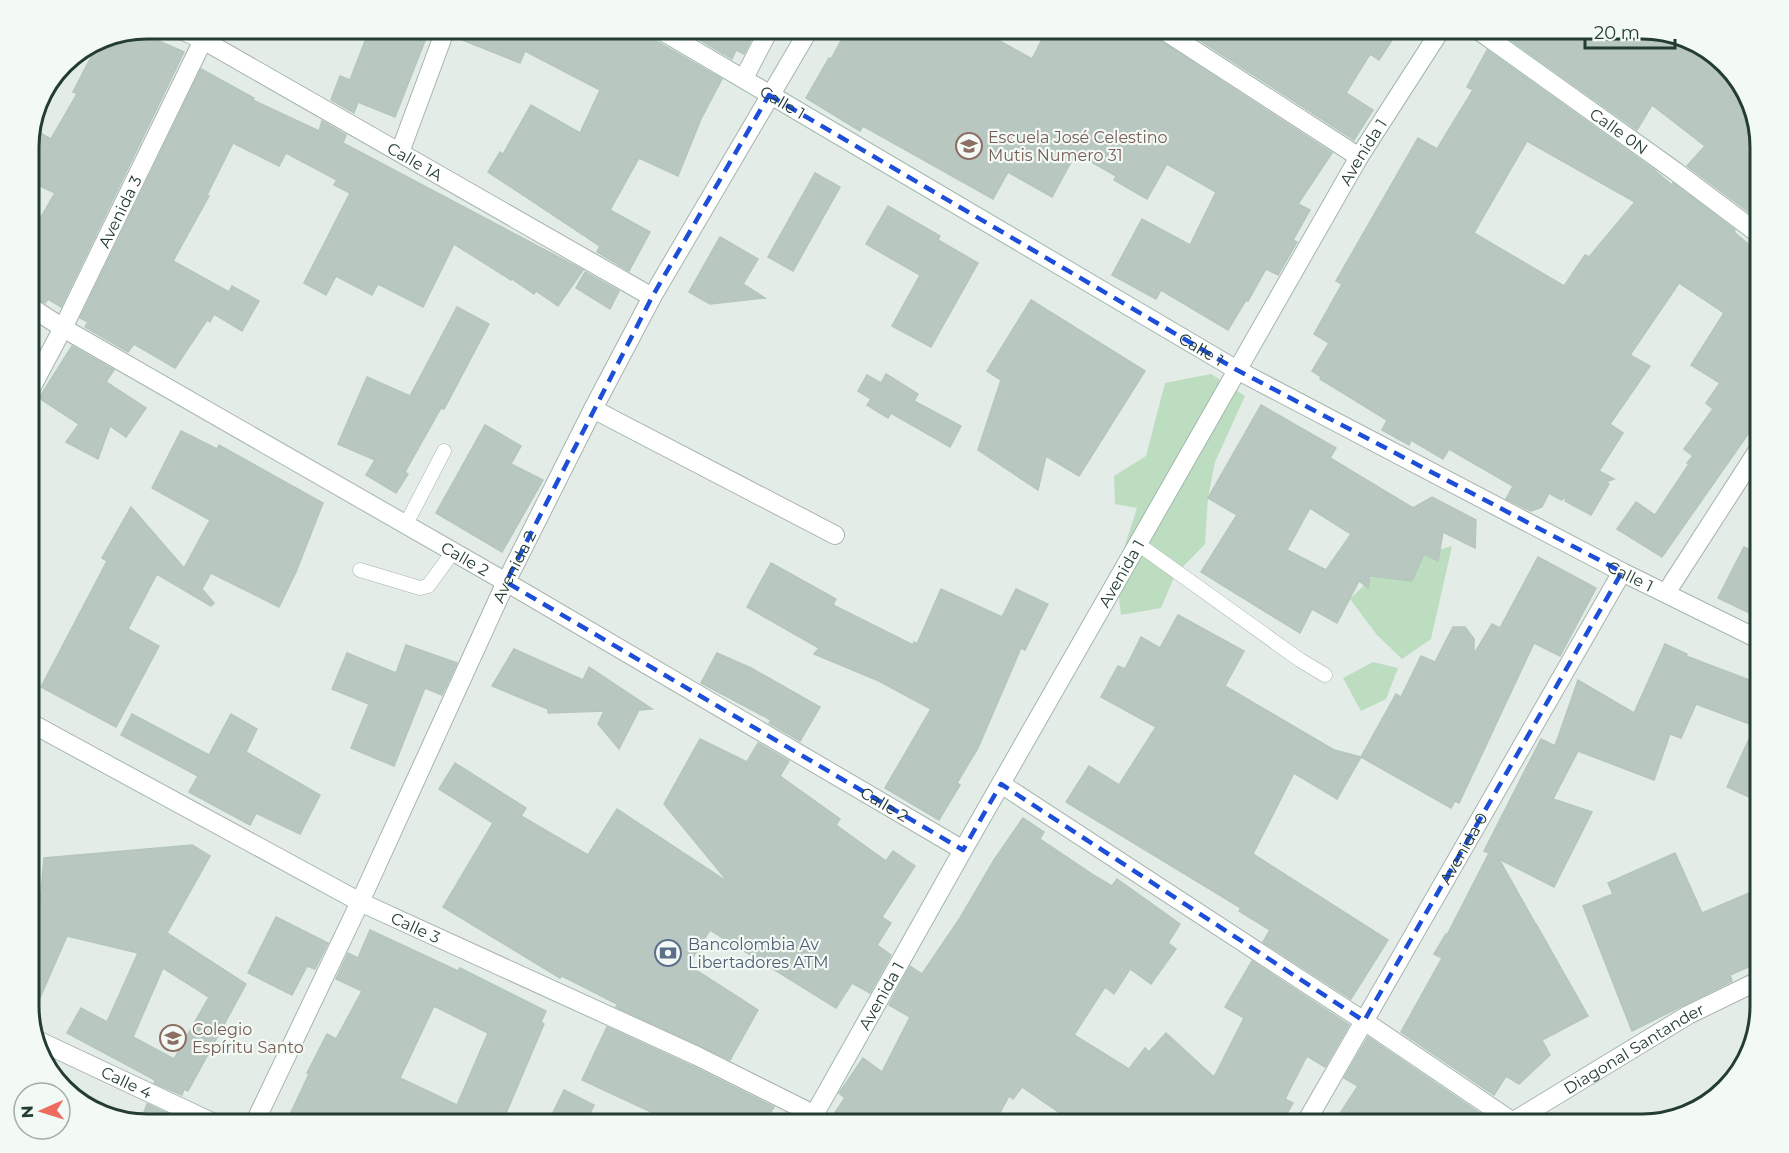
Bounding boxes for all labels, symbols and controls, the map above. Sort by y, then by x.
scale bar [1585,12,1675,50]
text: 20 m [1594,22,1640,44]
street label: Calle 1 [757,82,808,123]
street label: Calle 0N [1586,104,1651,159]
street label: Avenida 1 [1336,115,1391,189]
place label: Escuela José Celestino Mutis Numero 31 [988,128,1168,165]
school or university icon: Escuela José Celestino Mutis Numero 31 [954,131,984,161]
street label: Calle 1A [384,139,446,185]
street label: Avenida 3 [95,173,146,251]
street label: Calle 1 [1175,329,1227,370]
street label: Avenida 2 [489,528,540,606]
street label: Avenida 1 [1095,536,1148,611]
street label: Calle 2 [437,538,492,580]
street label: Calle 1 [1604,557,1656,596]
street label: Calle 2 [857,783,912,826]
street label: Avenida 0 [1436,809,1492,888]
street label: Calle 3 [388,908,443,947]
place label: Bancolombia Av Libertadores ATM [688,935,829,972]
bank icon: Bancolombia Av Libertadores ATM [653,938,683,968]
street label: Avenida 1 [855,959,908,1033]
street label: Diagonal Santander [1561,1000,1707,1098]
place label: Colegio Espíritu Santo [192,1020,304,1057]
school or university icon: Colegio Espíritu Santo [158,1023,188,1053]
street label: Calle 4 [98,1062,155,1103]
north arrow [12,1081,72,1141]
text: N [18,1105,37,1119]

